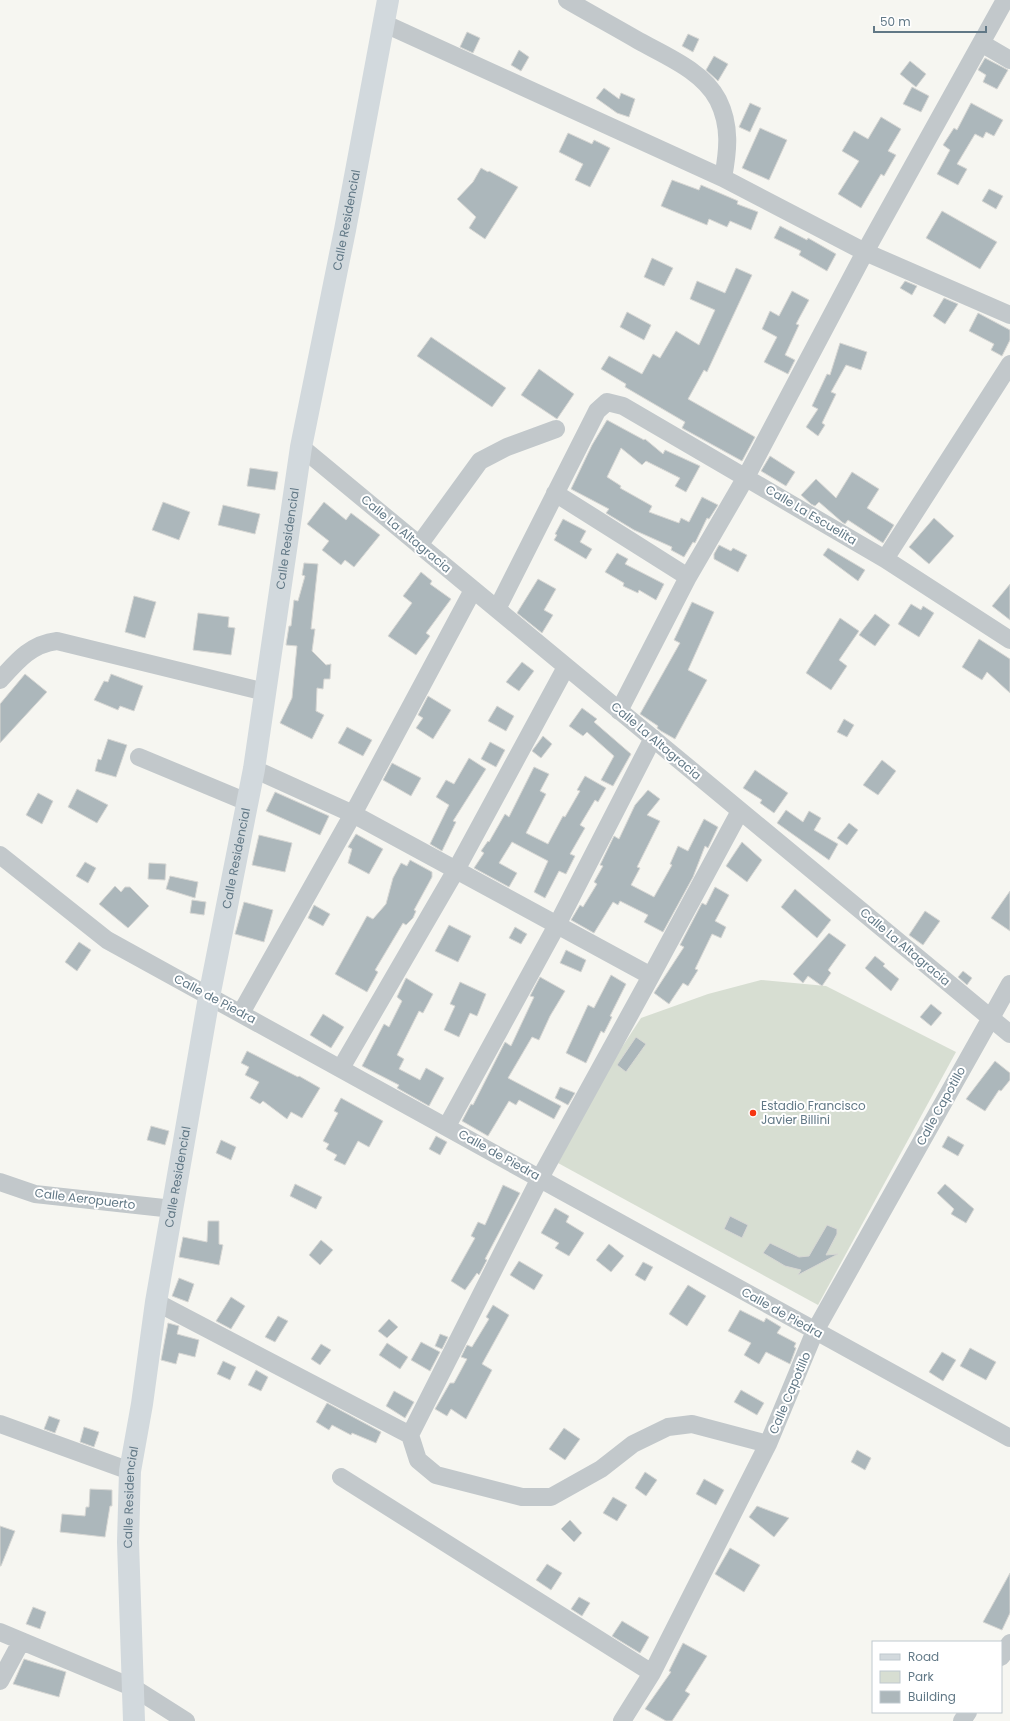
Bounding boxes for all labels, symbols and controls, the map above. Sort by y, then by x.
scale bar [874,8,986,34]
text: 50 m [880,13,911,30]
street label: Calle Residencial [328,168,364,272]
street label: Calle La Escuelita [762,481,860,549]
street label: Calle Residencial [271,486,303,590]
street label: Calle La Altagracia [358,491,455,576]
street label: Calle La Altagracia [608,698,705,783]
street label: Calle Residencial [218,806,254,910]
street label: Calle La Altagracia [857,904,954,989]
street label: Calle de Piedra [171,970,259,1027]
street label: Calle Capotillo [912,1063,969,1148]
place label: Estadio Francisco Javier Billini [761,1097,866,1128]
marker: Estadio Francisco Javier Billini [748,1108,758,1118]
street label: Calle Residencial [160,1125,194,1229]
street label: Calle de Piedra [455,1125,543,1184]
street label: Calle Aeropuerto [34,1184,137,1213]
street label: Calle de Piedra [738,1283,826,1342]
street label: Calle Capotillo [765,1349,815,1437]
street label: Calle Residencial [119,1445,142,1549]
legend [872,1641,1002,1713]
text: Road [908,1648,939,1665]
text: Park [908,1668,935,1685]
text: Building [908,1688,956,1705]

